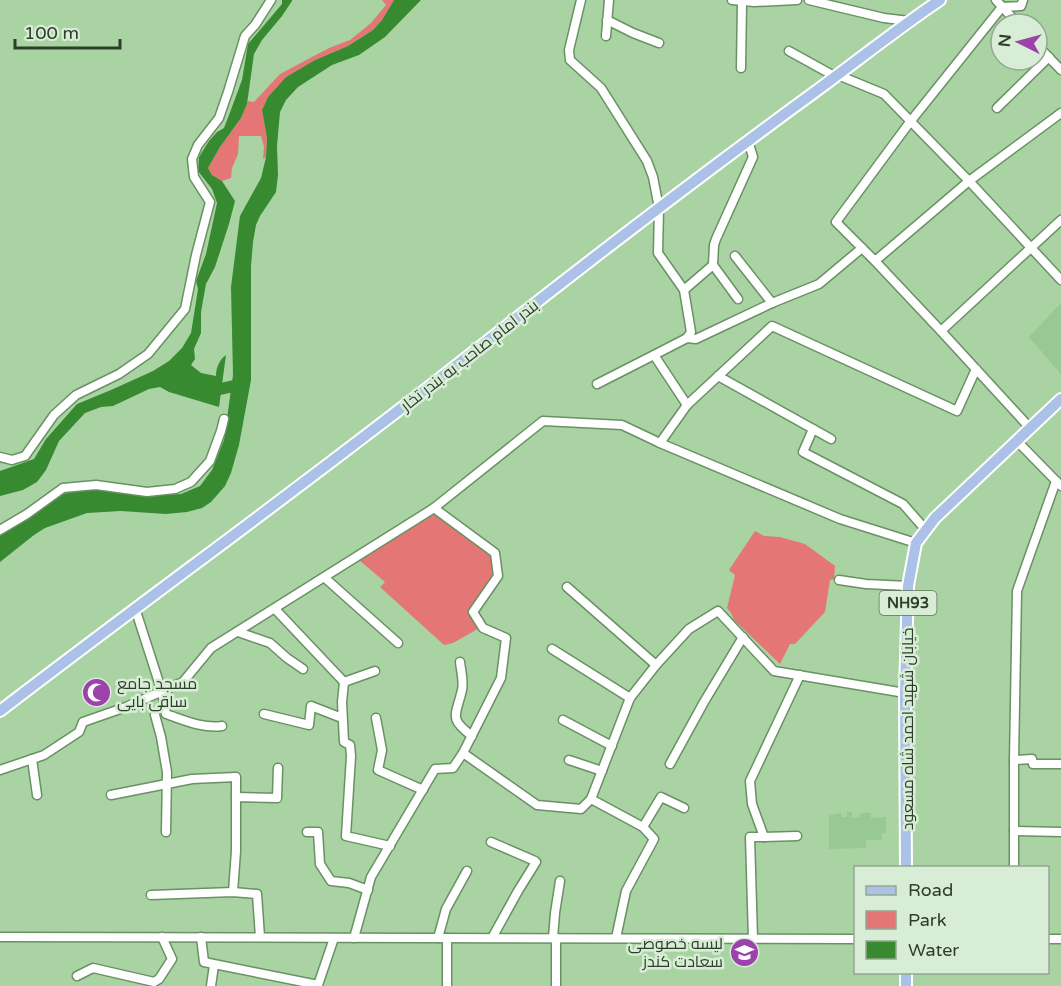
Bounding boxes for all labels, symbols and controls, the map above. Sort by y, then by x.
scale bar [15,12,120,50]
north arrow [989,12,1049,72]
text: 100 m [24,22,79,44]
text: N [994,33,1016,48]
street label: بندر امام صاحب به بندر تخار [396,296,543,417]
road number: NH93 [880,591,936,615]
street label: خیابان شهید احمد شاه مسعود [898,628,918,830]
place label: مسجد جامع ساقی بایی [117,674,197,712]
mosque icon: مسجد جامع ساقی بایی [80,676,112,708]
legend [854,866,1049,974]
text: Road [908,879,953,901]
text: Park [908,909,947,931]
place label: لیسه خصوصی سعادت کندز [628,934,723,972]
school or university icon: لیسه خصوصی سعادت کندز [728,936,760,968]
text: Water [908,939,959,961]

